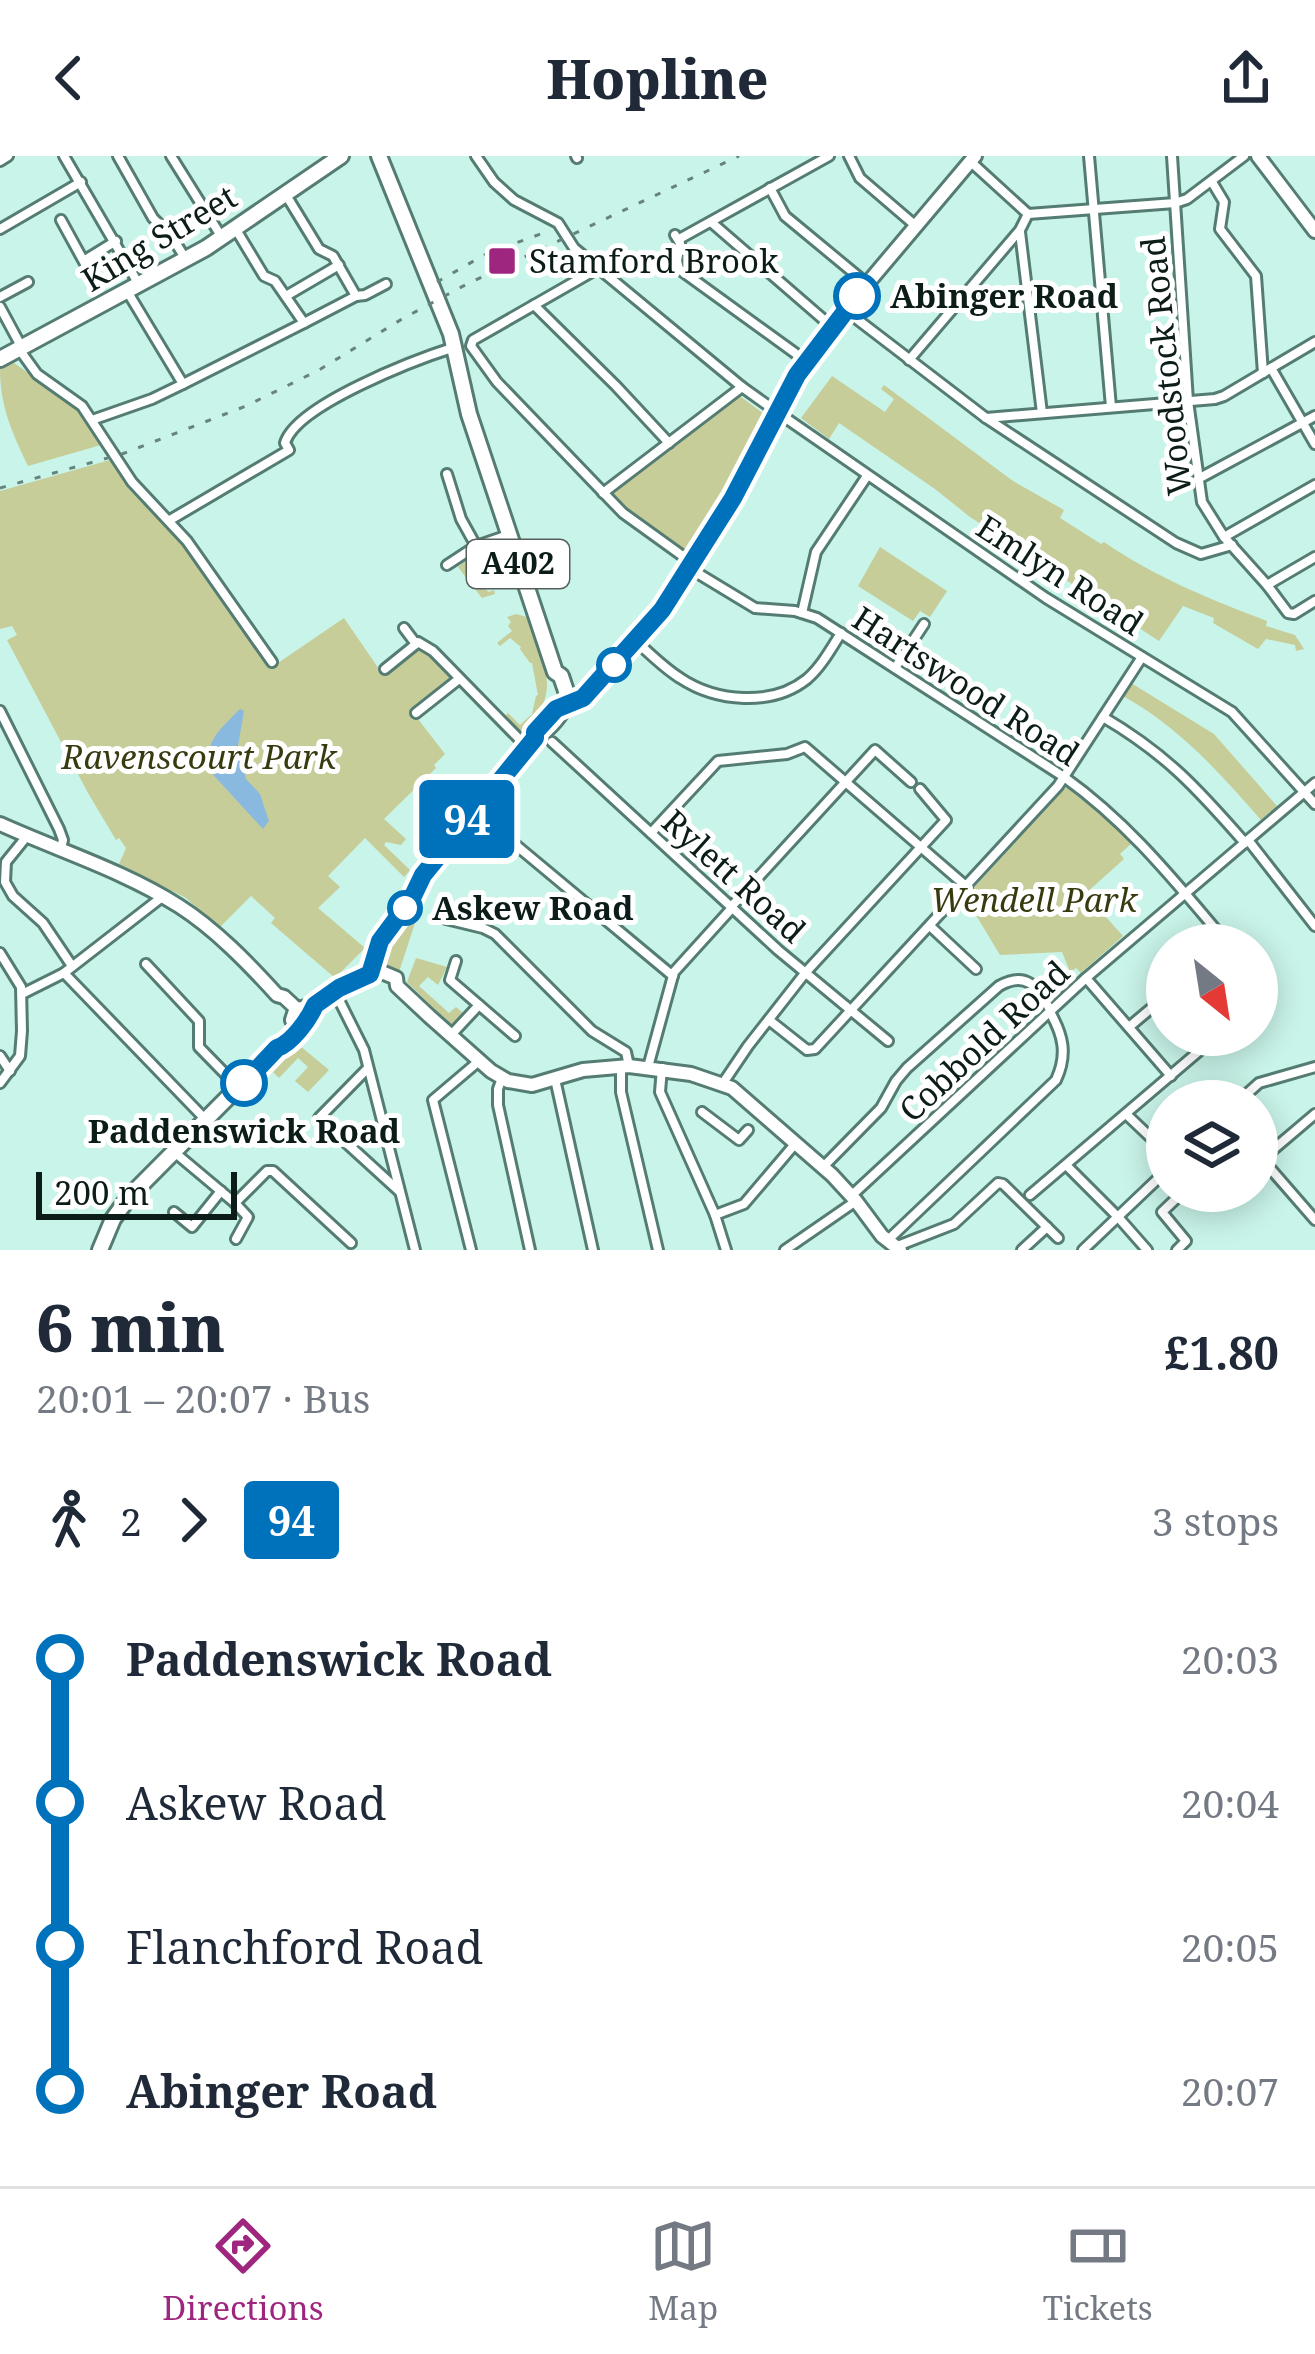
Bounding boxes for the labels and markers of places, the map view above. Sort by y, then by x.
place label: Stamford Brook [529,238,779,283]
marker: Stamford Brook [486,245,518,277]
place label: Abinger Road [890,273,1118,318]
marker: Abinger Road [835,274,879,318]
unlabelled marker [598,649,630,681]
place label: Askew Road [432,885,634,930]
marker: Askew Road [389,892,421,924]
marker: Paddenswick Road [222,1061,266,1105]
place label: Paddenswick Road [88,1108,400,1153]

